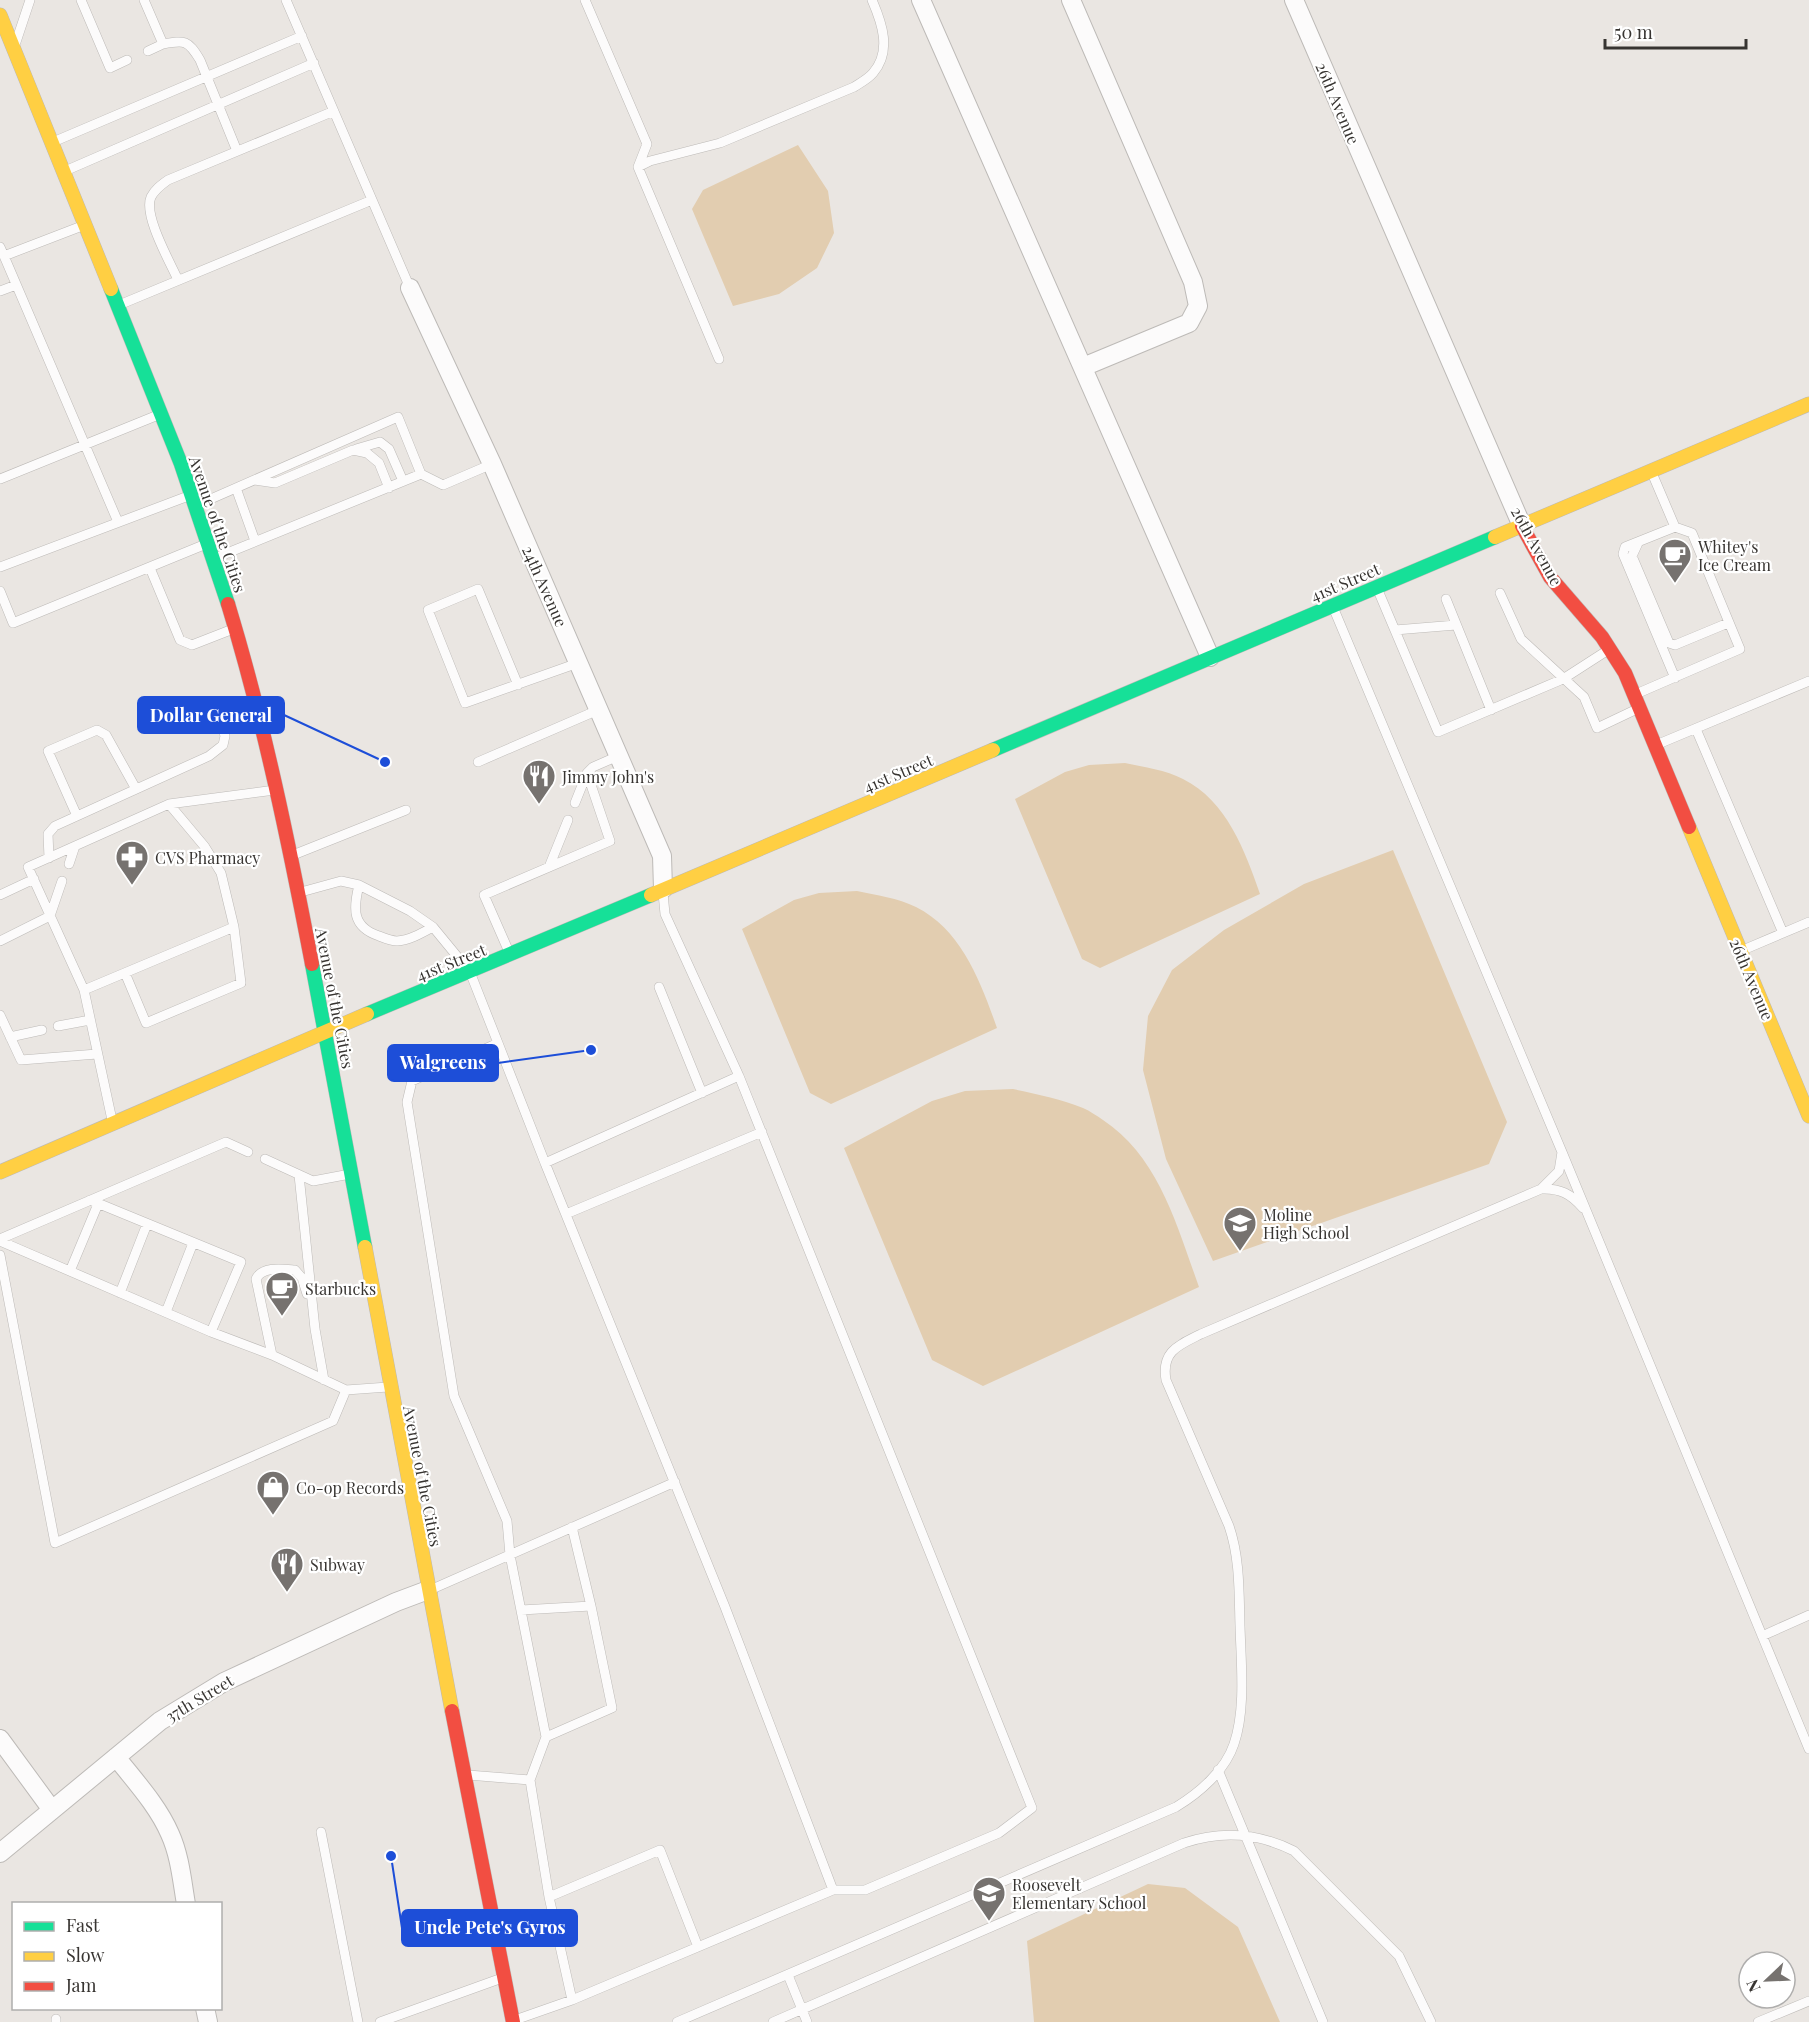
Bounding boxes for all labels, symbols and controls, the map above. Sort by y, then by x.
scale bar [1605,12,1746,50]
text: 50 m [1614,20,1653,44]
street label: 26th Avenue [1311,59,1365,147]
street label: Avenue of the Cities [184,452,251,595]
street label: 26th Avenue [1507,503,1567,589]
place label: Whitey's Ice Cream [1697,536,1771,575]
cafe icon: Whitey's Ice Cream [1657,537,1693,584]
street label: 24th Avenue [518,542,572,630]
street label: 41st Street [1307,558,1383,606]
callout: Dollar General [138,697,284,733]
text: Dollar General [150,703,273,727]
street label: 41st Street [860,749,936,797]
restaurant icon: Jimmy John's [521,758,557,805]
place label: Jimmy John's [561,766,654,787]
pharmacy icon: CVS Pharmacy [114,839,150,886]
place label: CVS Pharmacy [155,847,260,868]
street label: Avenue of the Cities [311,925,359,1070]
street label: 26th Avenue [1725,935,1779,1023]
street label: 41st Street [413,938,489,985]
callout: Walgreens [388,1045,498,1081]
text: Walgreens [399,1050,486,1074]
place label: Moline High School [1263,1204,1350,1243]
school or university icon: Moline High School [1222,1205,1258,1252]
cafe icon: Starbucks [264,1270,300,1317]
place label: Starbucks [305,1278,376,1299]
street label: Avenue of the Cities [399,1403,447,1548]
shop icon: Co-op Records [255,1469,291,1516]
place label: Co-op Records [296,1477,404,1498]
restaurant icon: Subway [269,1546,305,1593]
place label: Subway [310,1554,365,1575]
street label: 37th Street [161,1669,237,1727]
place label: Roosevelt Elementary School [1012,1874,1147,1913]
school or university icon: Roosevelt Elementary School [971,1875,1007,1922]
legend [12,1902,222,2010]
callout: Uncle Pete's Gyros [402,1910,577,1946]
text: Fast [66,1913,100,1937]
text: Uncle Pete's Gyros [414,1915,566,1939]
text: Slow [66,1943,104,1967]
north arrow [1737,1950,1797,2010]
text: Jam [65,1973,96,1997]
text: N [1741,1976,1765,1995]

